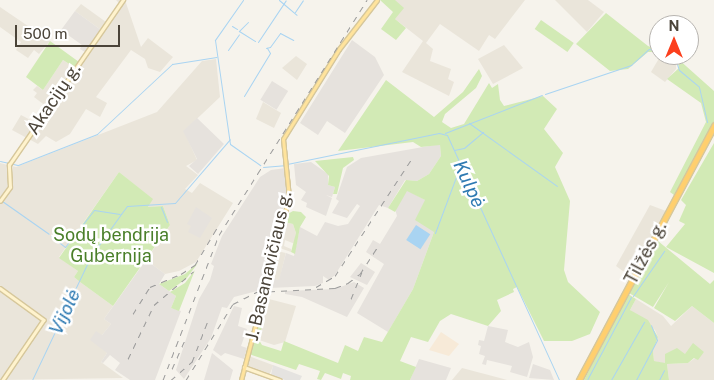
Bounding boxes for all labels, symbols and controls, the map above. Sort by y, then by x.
scale bar [18,15,122,47]
north arrow [649,15,699,65]
text: N [669,18,679,34]
text: 500 m [23,25,68,42]
street label: Akacijų g. [22,59,86,139]
water label: Kulpė [448,157,490,211]
street label: J. Basanavičiaus g. [241,189,297,343]
street label: Tilžės g. [620,218,672,288]
park label: Sodų bendrija Gubernija [53,225,169,268]
water label: Vijolė [45,286,85,338]

